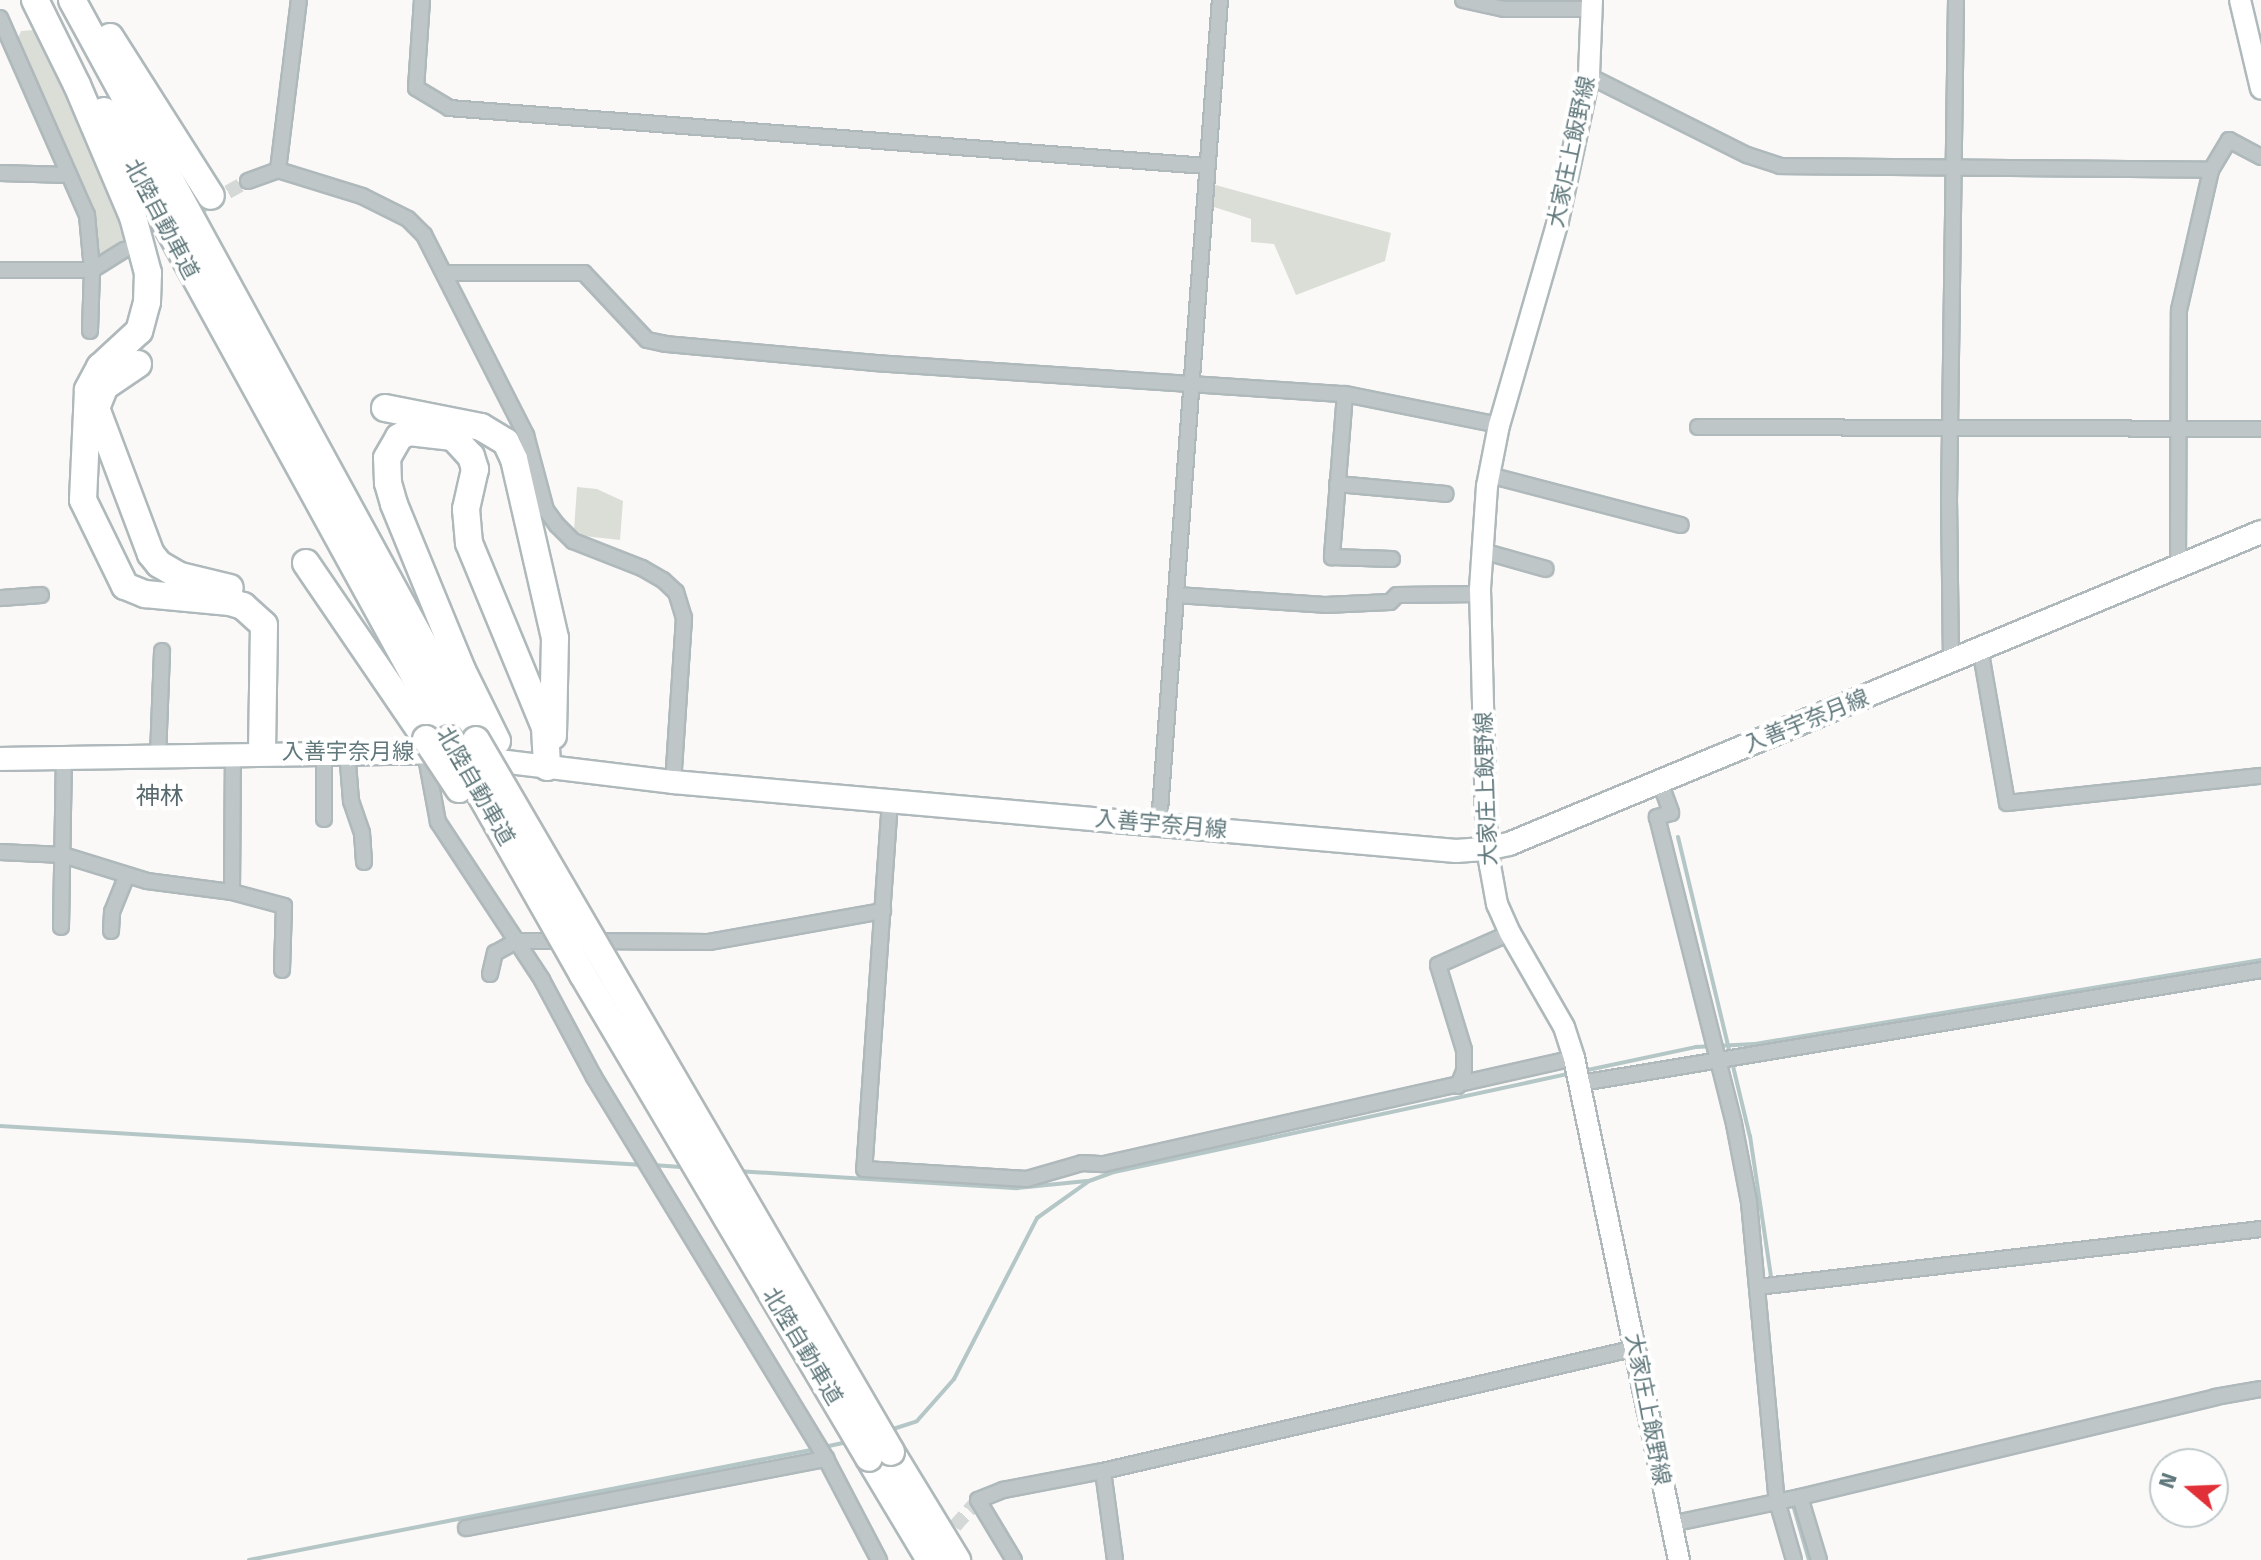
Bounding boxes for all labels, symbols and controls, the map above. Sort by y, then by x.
street label: 大家庄上飯野線 [1542,74,1600,230]
street label: 北陸自動車道 [119,155,205,283]
street label: 入善宇奈月線 [1740,684,1872,758]
street label: 大家庄上飯野線 [1470,712,1502,866]
street label: 北陸自動車道 [432,722,520,850]
street label: 入善宇奈月線 [282,739,414,765]
district label: 神林 [136,783,184,811]
street label: 入善宇奈月線 [1094,805,1228,843]
street label: 北陸自動車道 [758,1283,848,1409]
street label: 大家庄上飯野線 [1620,1331,1676,1487]
north arrow [2149,1448,2229,1528]
text: N [2153,1469,2183,1492]

